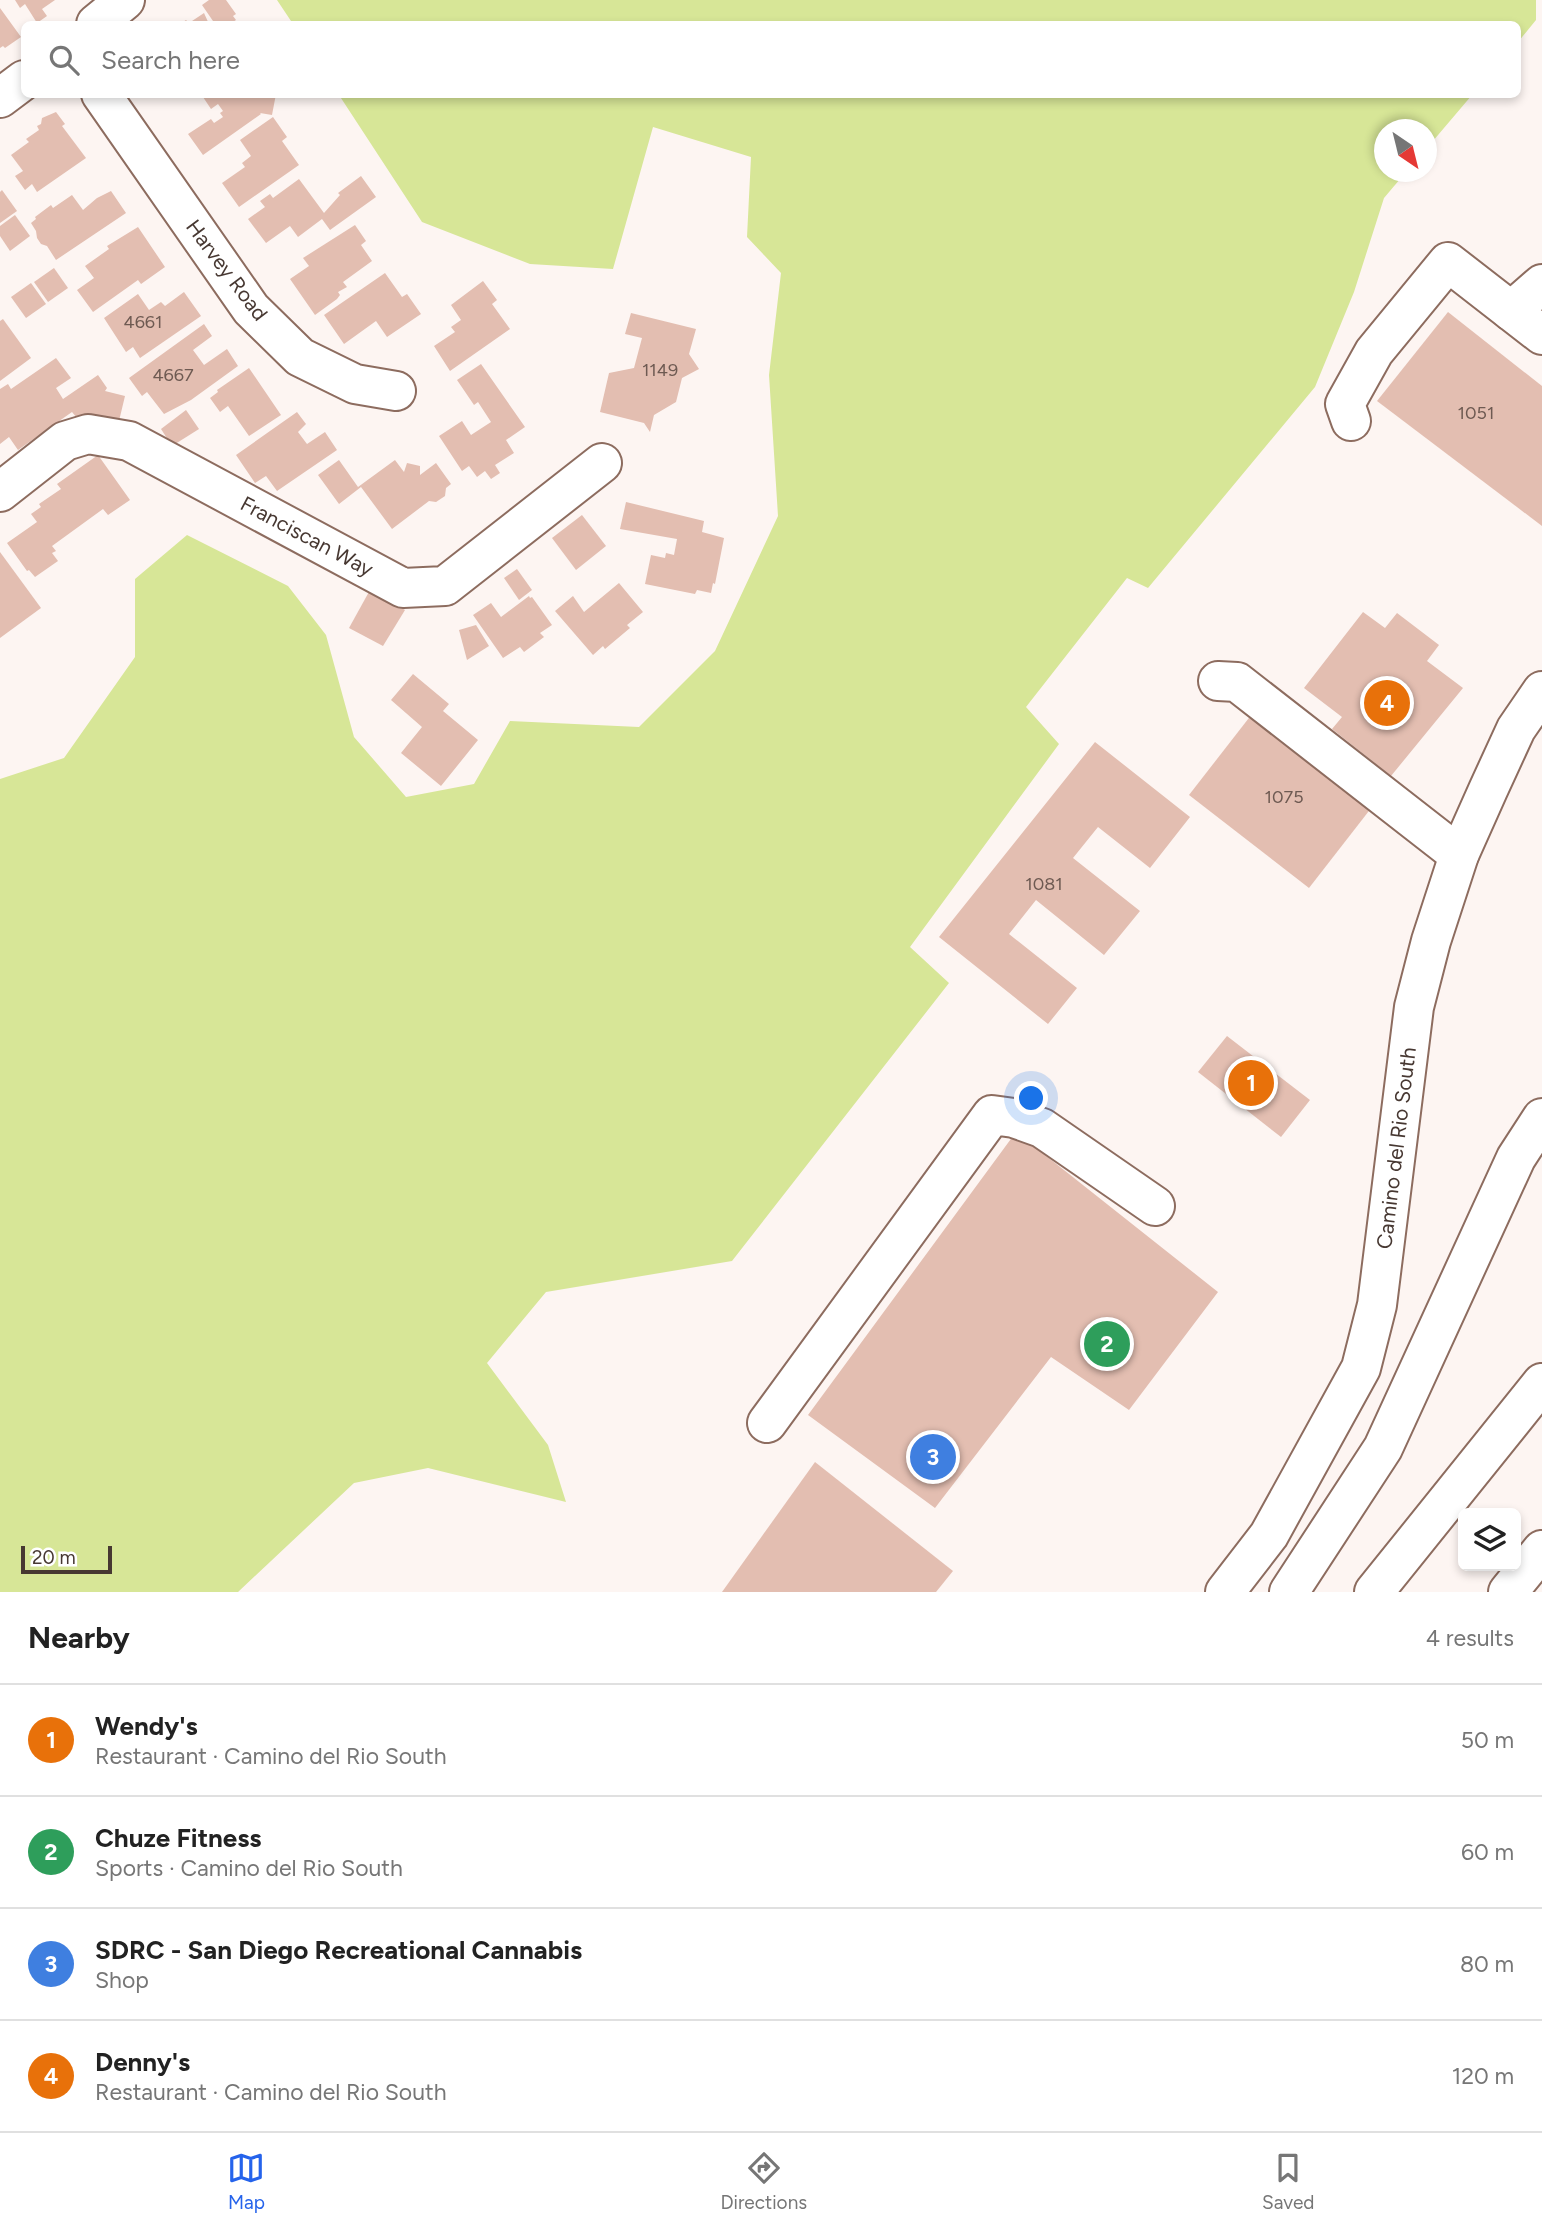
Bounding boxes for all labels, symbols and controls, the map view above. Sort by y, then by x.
search box [21,21,1521,98]
icon: search [45,41,83,79]
text: Search here [101,44,240,76]
north arrow [1374,119,1437,182]
street label: Harvey Road [181,215,273,325]
house number: 4661 [124,311,163,333]
house number: 1149 [642,359,678,381]
house number: 4667 [152,364,194,386]
house number: 1051 [1458,402,1494,424]
street label: Franciscan Way [236,491,378,581]
pin: 4 [1364,677,1410,729]
house number: 1075 [1265,786,1304,808]
house number: 1081 [1025,873,1063,895]
street label: Camino del Rio South [1371,1046,1421,1250]
pin: 1 [1228,1057,1274,1109]
your location [1014,1081,1048,1115]
pin: 2 [1084,1318,1130,1370]
pin: 3 [910,1431,956,1483]
map controls [1458,1508,1521,1571]
button: layers [1458,1508,1521,1571]
scale bar [21,1543,112,1575]
text: 20 m [32,1546,76,1569]
text: Nearby [28,1619,130,1656]
text: 4 results [1426,1624,1514,1652]
text: Wendy's [95,1710,198,1742]
text: 1 [46,1726,56,1754]
text: 50 m [1461,1726,1514,1754]
text: Restaurant · Camino del Rio South [95,1742,447,1770]
text: Chuze Fitness [95,1822,261,1854]
text: 2 [44,1838,58,1866]
text: 60 m [1461,1838,1514,1866]
text: Sports · Camino del Rio South [95,1854,403,1882]
text: SDRC - San Diego Recreational Cannabis [95,1934,582,1966]
text: 3 [45,1950,57,1978]
text: 80 m [1460,1950,1514,1978]
text: Shop [95,1966,149,1994]
text: Denny's [95,2046,190,2078]
text: 4 [44,2062,58,2090]
text: 120 m [1452,2062,1514,2090]
text: Restaurant · Camino del Rio South [95,2078,447,2106]
tab: Map [227,2149,265,2214]
tab: Directions [720,2149,807,2214]
tab: Saved [1262,2149,1314,2214]

